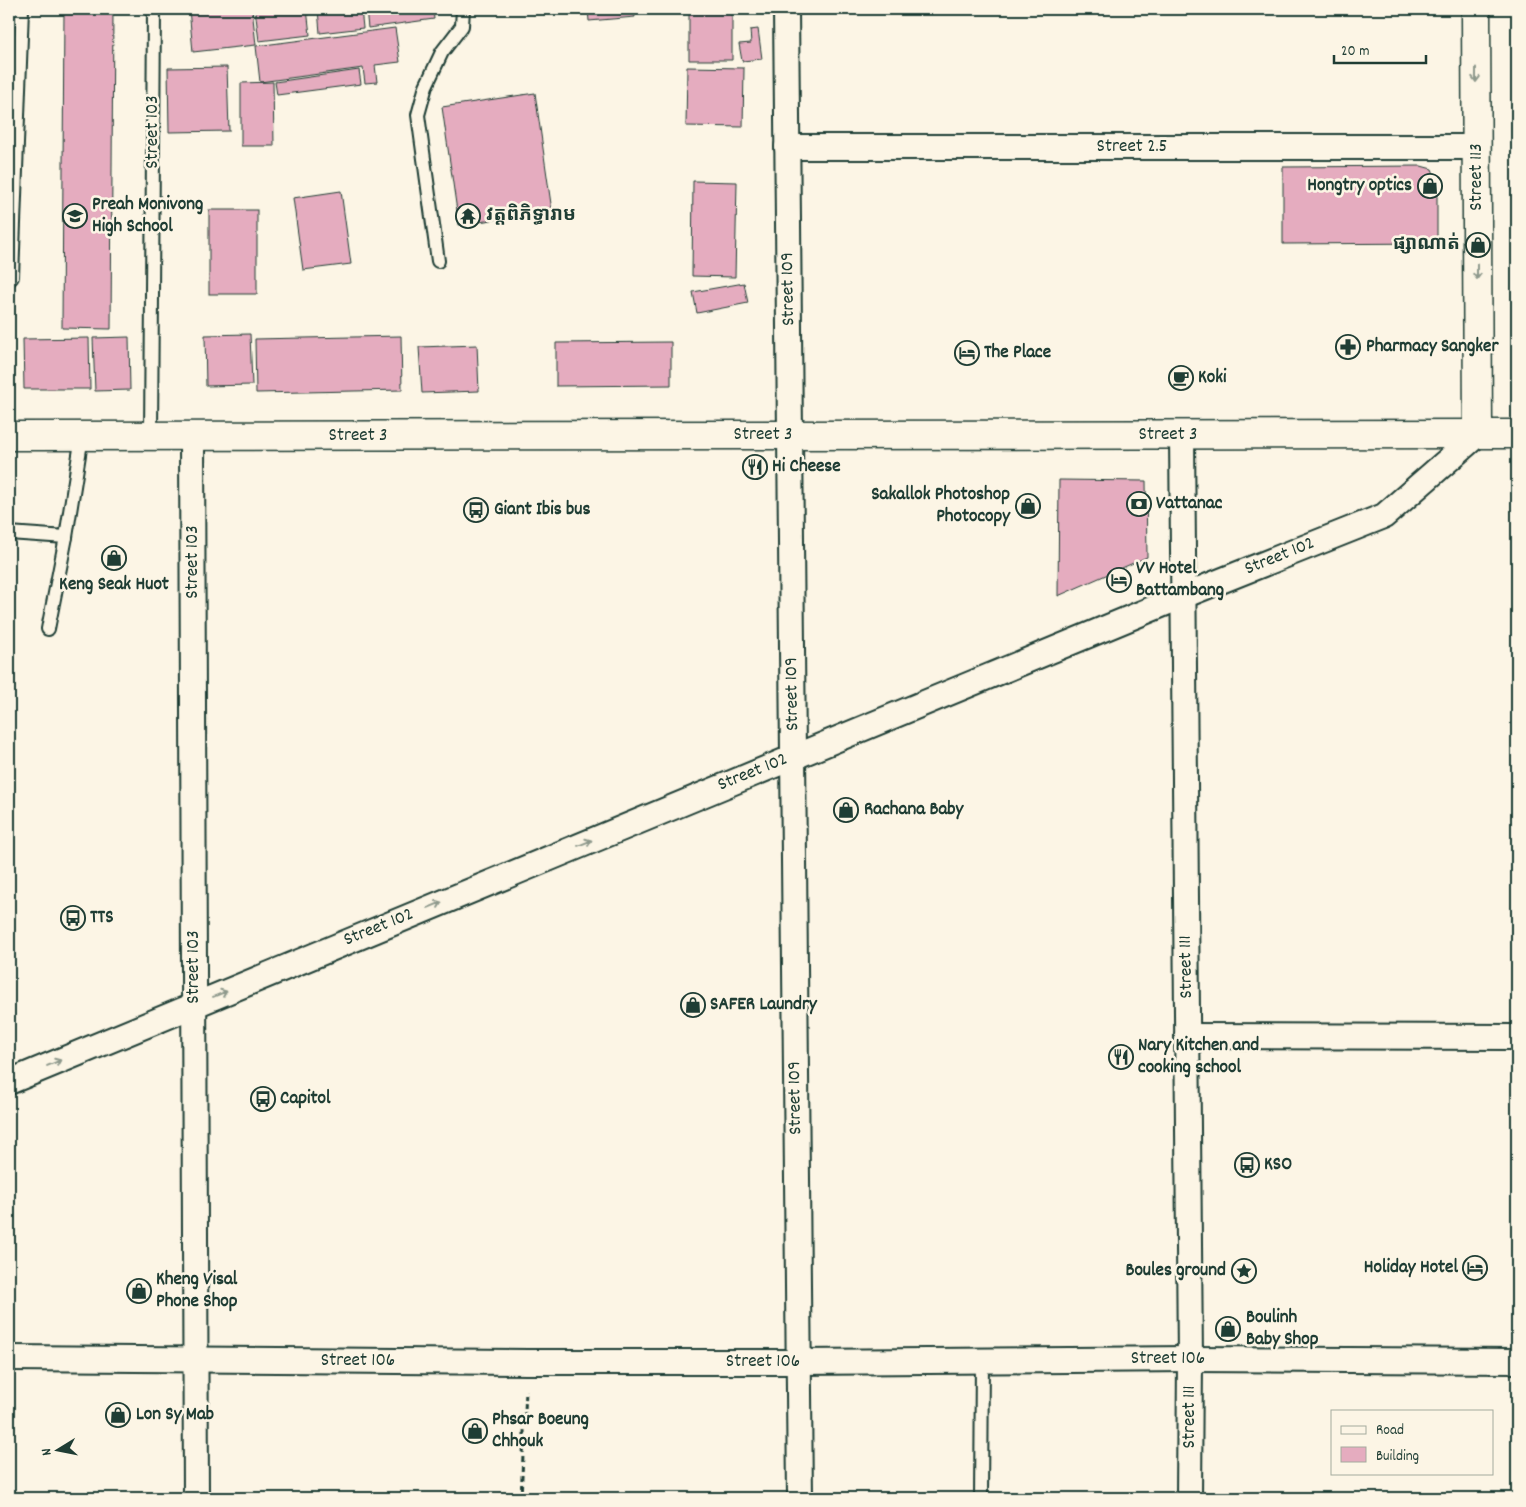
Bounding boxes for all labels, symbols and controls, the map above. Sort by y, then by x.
scale bar [1334,32,1426,64]
text: 20 m [1341,41,1369,63]
one-way arrow [1471,66,1481,83]
street label: Street 103 [140,95,167,169]
street label: Street 2.5 [1097,134,1167,161]
street label: Street 113 [1464,143,1491,211]
place label: Hongtry optics [1307,173,1412,200]
shop icon: Hongtry optics [1417,173,1443,199]
place label: Preah Monivong High School [92,192,203,241]
school or university icon: Preah Monivong High School [62,203,88,229]
temple icon: វត្តពិភិទ្ធារាម [455,203,481,229]
place label: វត្តពិភិទ្ធារាម [486,203,576,230]
place label: ផ្សាណាត់ [1393,232,1460,259]
shop icon: ផ្សាណាត់ [1465,232,1491,258]
street label: Street 109 [775,252,803,326]
one-way arrow [1472,264,1482,280]
pharmacy icon: Pharmacy Sangker [1335,334,1361,360]
place label: Pharmacy Sangker [1366,334,1499,361]
hotel icon: The Place [954,340,980,366]
place label: The Place [984,340,1051,367]
cafe icon: Koki [1168,365,1194,391]
place label: Koki [1198,365,1227,392]
street label: Street 3 [734,422,792,449]
street label: Street 3 [1139,422,1197,449]
street label: Street 3 [329,423,387,450]
restaurant icon: Hi Cheese [742,454,768,480]
place label: Hi Cheese [772,454,841,481]
place label: Sakallok Photoshop Photocopy [871,482,1011,531]
bank icon: Vattanac [1126,491,1152,517]
place label: Vattanac [1156,491,1223,518]
shop icon: Sakallok Photoshop Photocopy [1015,493,1041,519]
bus stop icon: Giant Ibis bus [463,497,489,523]
place label: Giant Ibis bus [494,497,590,524]
street label: Street 103 [180,525,207,599]
street label: Street 102 [1241,531,1319,583]
shop icon: Keng Seak Huot [101,545,127,571]
place label: VV Hotel Battambang [1136,556,1224,605]
hotel icon: VV Hotel Battambang [1106,567,1132,593]
place label: Keng Seak Huot [59,572,169,599]
street label: Street 109 [779,657,807,731]
street label: Street 102 [714,747,792,799]
shop icon: Rachana Baby [833,797,859,823]
place label: Rachana Baby [864,797,965,824]
one-way arrow [577,838,592,847]
one-way arrow [427,900,442,909]
street label: Street 102 [340,902,418,954]
bus stop icon: TTS [60,905,86,931]
place label: TTS [90,905,114,932]
street label: Street 103 [181,930,208,1004]
street label: Street 111 [1173,935,1201,999]
one-way arrow [212,989,227,998]
shop icon: SAFER Laundry [680,992,706,1018]
place label: SAFER Laundry [710,992,818,1019]
place label: Nary Kitchen and cooking school [1138,1033,1259,1082]
restaurant icon: Nary Kitchen and cooking school [1108,1044,1134,1070]
one-way arrow [46,1058,61,1067]
street label: Street 109 [782,1061,810,1135]
bus stop icon: Capitol [250,1086,276,1112]
place label: Capitol [280,1086,331,1113]
bus stop icon: KSO [1234,1152,1260,1178]
place label: KSO [1264,1152,1292,1179]
place label: Holiday Hotel [1364,1255,1458,1282]
hotel icon: Holiday Hotel [1462,1255,1488,1281]
place label: Boules ground [1125,1258,1226,1285]
place icon: Boules ground [1231,1258,1257,1284]
place label: Kheng Visal Phone Shop [156,1267,238,1316]
shop icon: Kheng Visal Phone Shop [126,1278,152,1304]
place label: Boulinh Baby Shop [1246,1305,1319,1354]
shop icon: Boulinh Baby Shop [1215,1316,1241,1342]
street label: Street 106 [1131,1346,1205,1373]
street label: Street 106 [321,1348,395,1375]
street label: Street 106 [726,1349,800,1376]
street label: Street 111 [1177,1385,1204,1449]
shop icon: Lon Sy Mab [105,1402,131,1428]
place label: Lon Sy Mab [136,1402,214,1429]
place label: Phsar Boeung Chhouk [492,1407,589,1456]
legend [1331,1410,1494,1474]
shop icon: Phsar Boeung Chhouk [462,1418,488,1444]
text: Road [1376,1420,1404,1442]
north arrow [32,1424,82,1474]
text: Building [1376,1446,1419,1468]
text: N [37,1447,58,1457]

